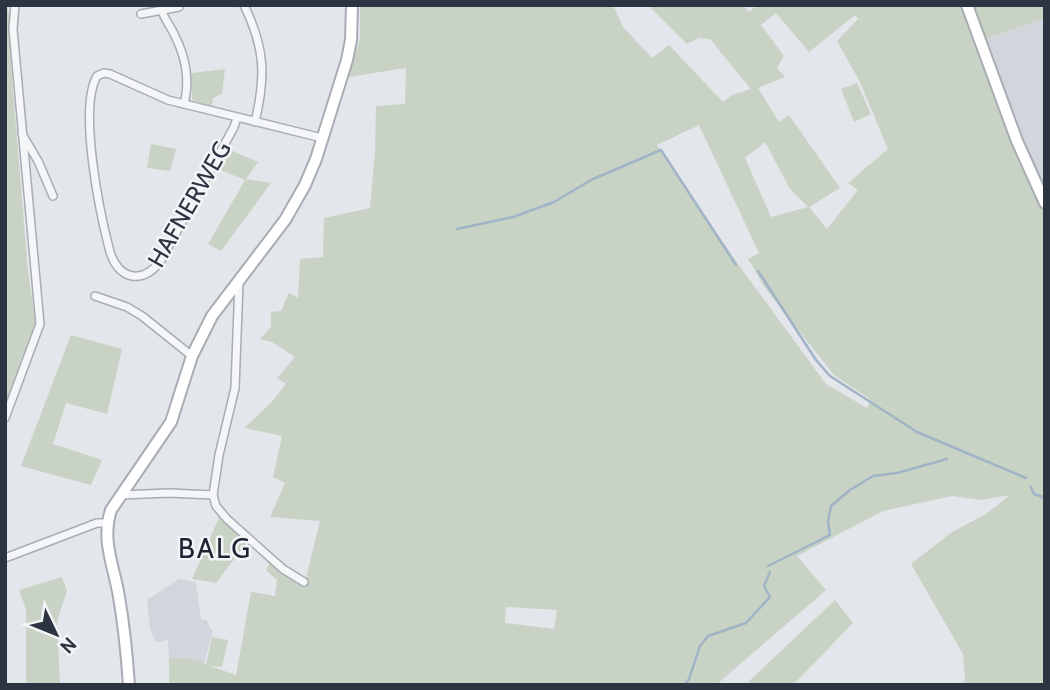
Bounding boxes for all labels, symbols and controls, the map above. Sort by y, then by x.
street label: HAFNERWEG [141,136,237,272]
district label: BALG [178,531,252,565]
north arrow [21,599,91,669]
text: N [55,632,81,658]

